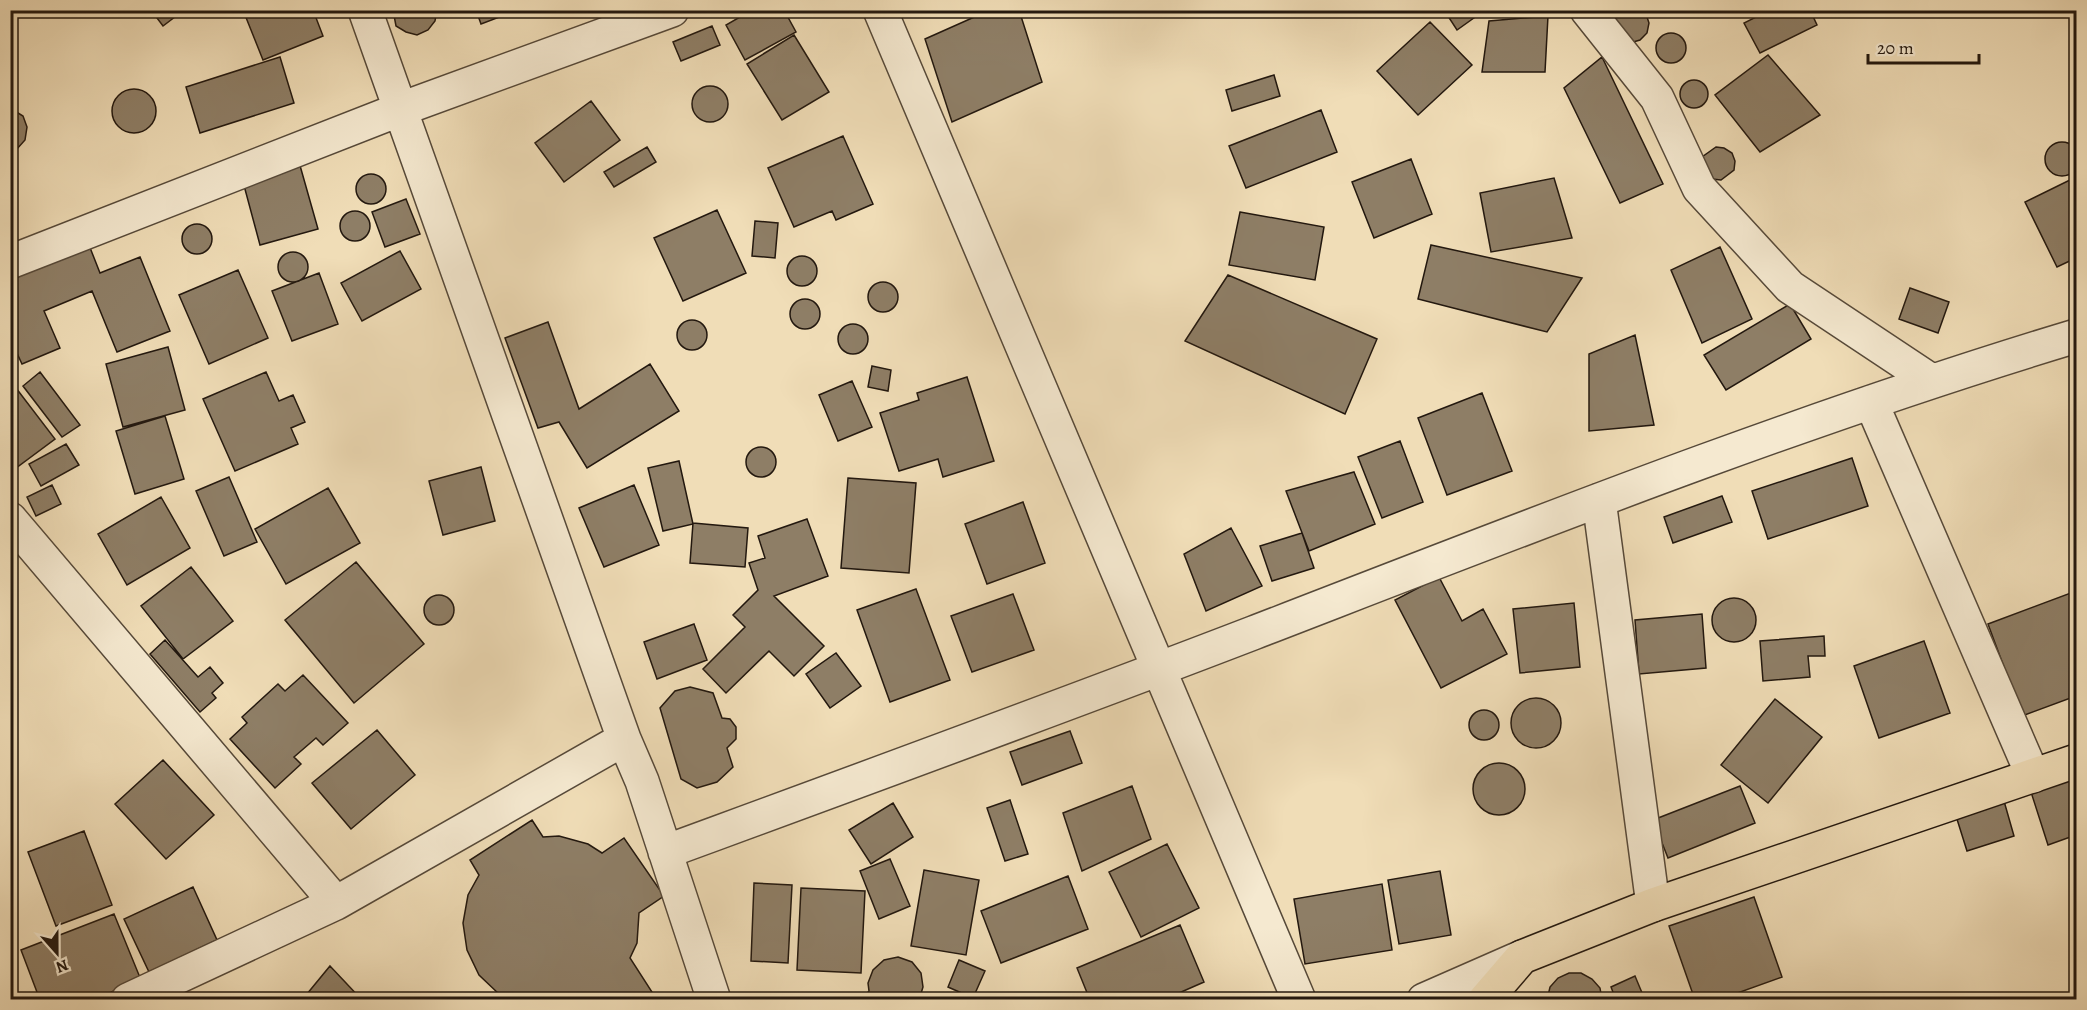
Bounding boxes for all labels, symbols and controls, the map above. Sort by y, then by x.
scale bar [1868,27,1979,65]
text: 20 m [1877,36,1914,60]
north arrow [27,923,87,983]
text: N [52,954,71,979]

